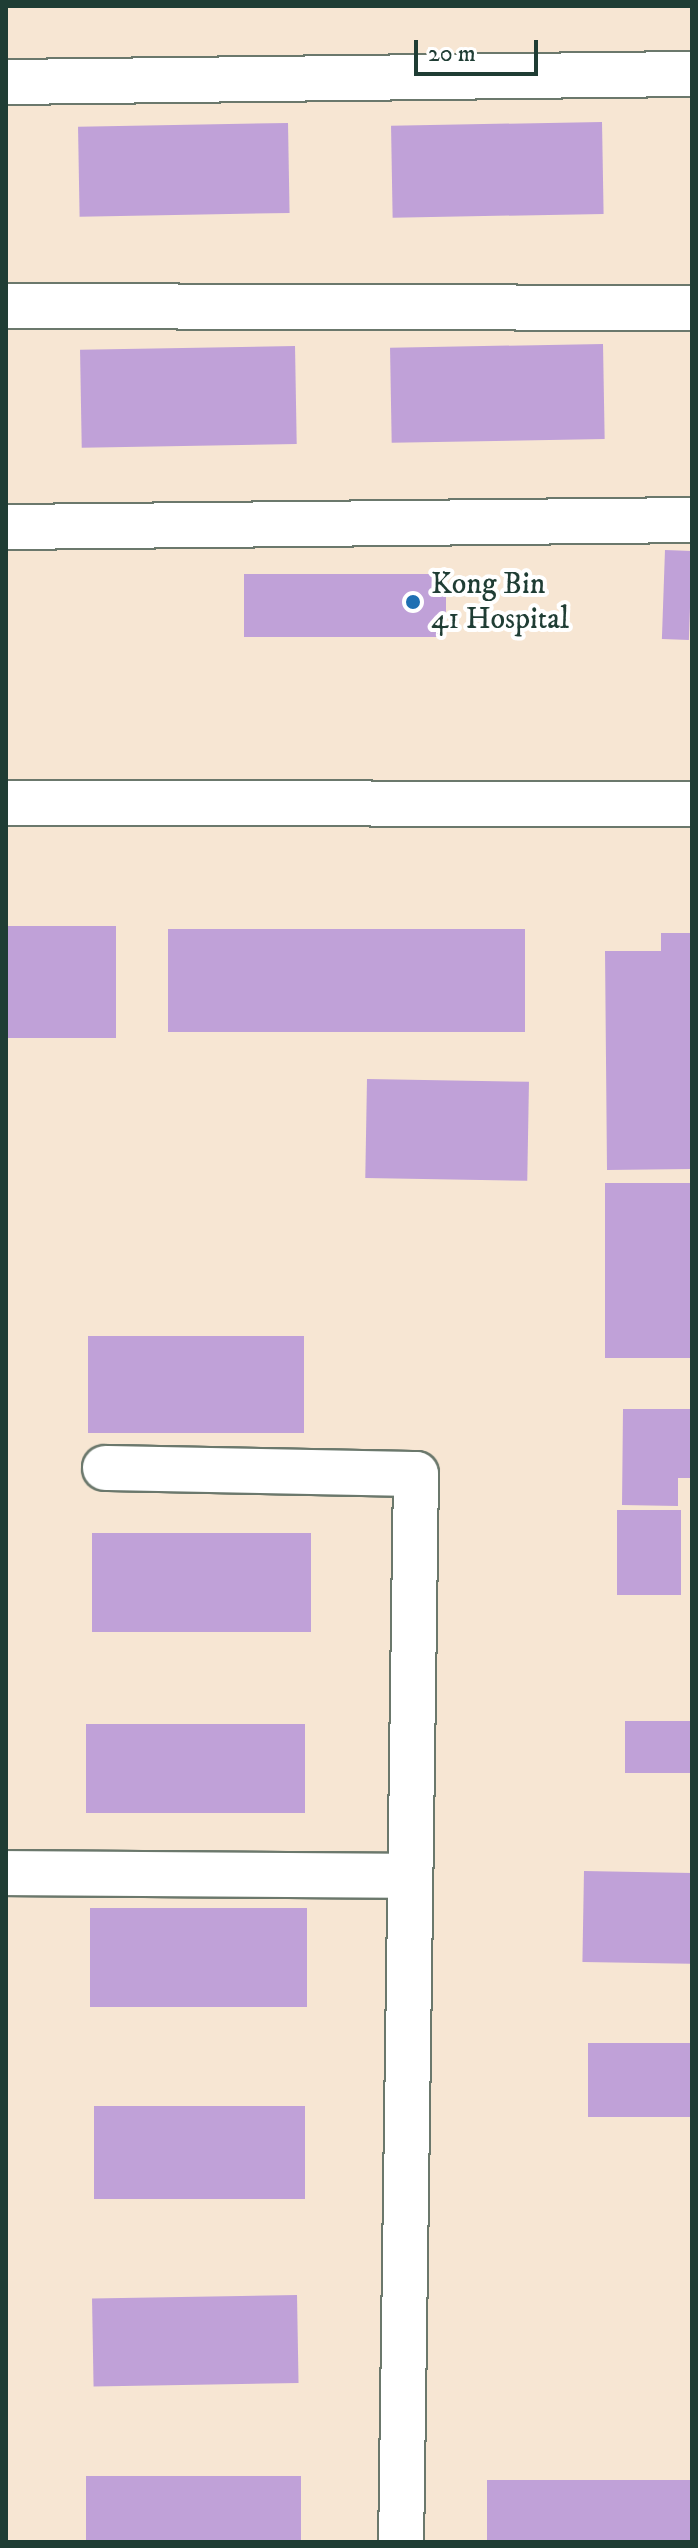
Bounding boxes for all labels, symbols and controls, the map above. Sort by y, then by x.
scale bar [418,24,542,74]
text: 20 m [428,39,476,69]
place label: Kong Bin 41 Hospital [431,567,569,638]
marker: Kong Bin 41 Hospital [402,591,424,613]

